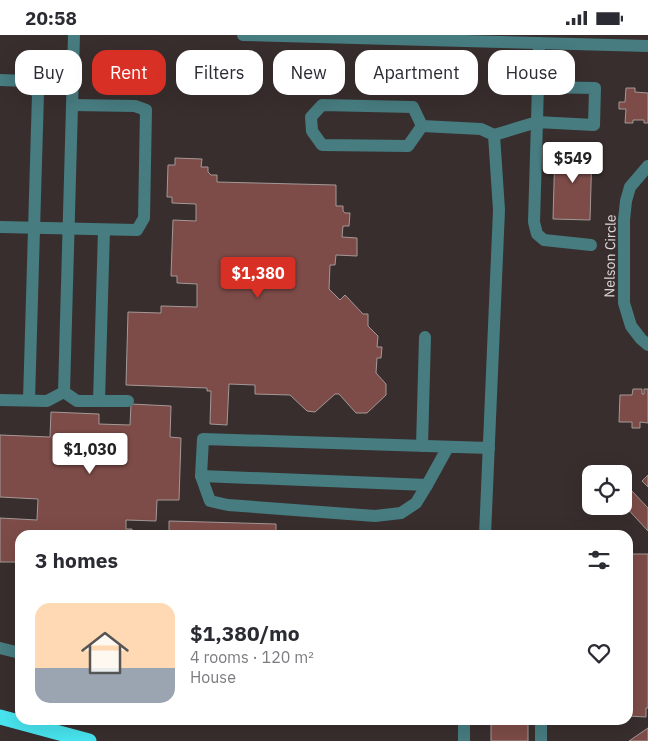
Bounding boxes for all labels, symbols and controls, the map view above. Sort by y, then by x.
text: 20:58 [25,6,77,30]
chip: Buy [15,50,82,95]
chip: Rent [92,50,166,95]
chip: Filters [176,50,263,95]
chip: New [273,50,345,95]
chip: Apartment [355,50,478,95]
chip: House [488,50,575,95]
pin: $549 [543,141,603,184]
text: $549 [554,148,592,168]
street label: Nelson Circle [600,214,620,298]
pin: $1,380 [217,257,299,299]
text: $1,380 [232,263,284,283]
pin: $1,030 [49,433,131,475]
text: $1,030 [64,439,116,459]
map controls [582,465,632,515]
button: locate [582,465,632,515]
text: 3 homes [35,546,118,574]
icon: filters [585,546,613,574]
text: $1,380/mo [190,619,300,647]
icon: home [75,623,135,683]
icon: heart [585,639,613,667]
text: 4 rooms · 120 m² [190,647,314,667]
text: House [190,667,236,687]

